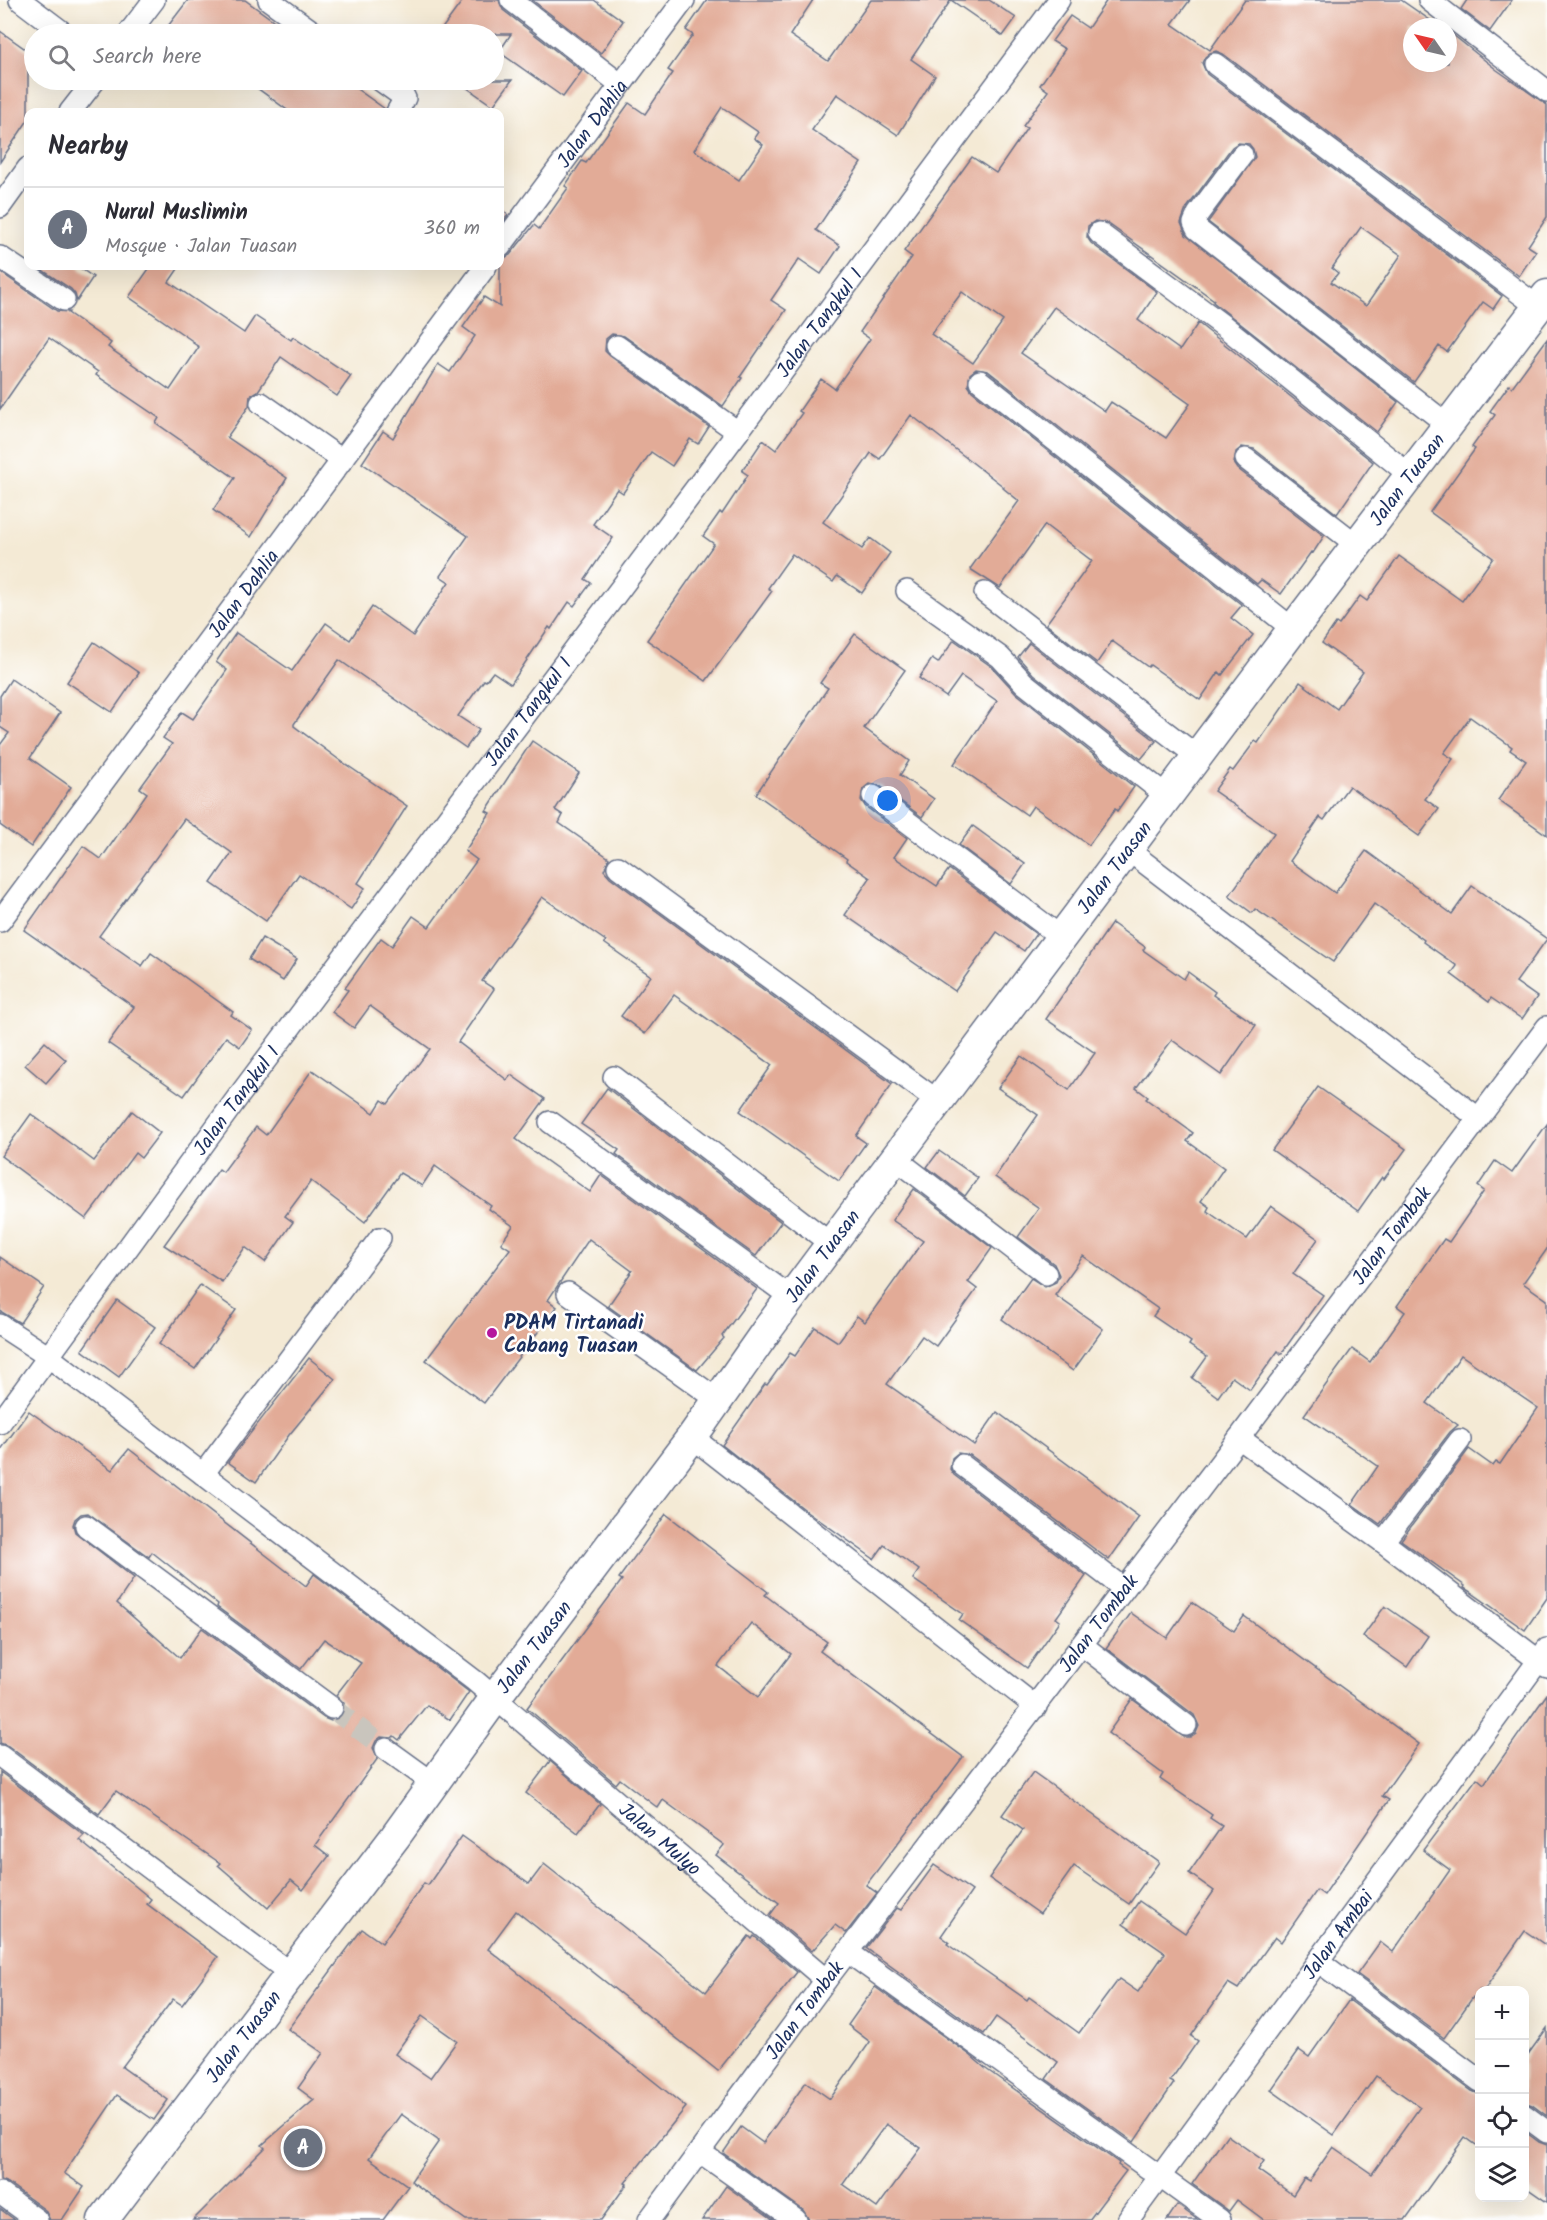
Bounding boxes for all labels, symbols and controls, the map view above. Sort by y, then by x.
north arrow [1403,18,1457,72]
search box [24,24,504,90]
text: Search here [93,40,201,75]
icon: search [45,41,78,74]
street label: Jalan Dahlia [550,73,637,176]
text: Nearby [48,126,128,168]
text: Nurul Muslimin [105,196,248,231]
text: A [61,213,74,245]
text: 360 m [424,213,480,245]
text: Mosque · Jalan Tuasan [105,231,297,263]
street label: Jalan Tangkul I [769,262,872,385]
street label: Jalan Tuasan [1362,427,1454,534]
street label: Jalan Dahlia [201,543,289,646]
street label: Jalan Tangkul I [478,651,581,774]
your location [873,786,902,815]
street label: Jalan Tuasan [1070,815,1162,922]
street label: Jalan Tangkul I [186,1039,289,1163]
street label: Jalan Tombak [1345,1180,1441,1293]
street label: Jalan Tuasan [778,1203,870,1311]
place label: PDAM Tirtanadi Cabang Tuasan [504,1308,644,1363]
marker: PDAM Tirtanadi Cabang Tuasan [485,1326,499,1340]
street label: Jalan Tombak [1051,1568,1148,1680]
street label: Jalan Tuasan [489,1594,581,1702]
street label: Jalan Mulyo [610,1795,708,1885]
street label: Jalan Ambai [1295,1883,1384,1987]
street label: Jalan Tombak [758,1954,854,2068]
street label: Jalan Tuasan [199,1984,291,2091]
map controls [1475,1986,1529,2202]
button: + [1475,1986,1529,2040]
button: − [1475,2040,1529,2094]
button: locate [1475,2094,1529,2148]
pin: A [284,2126,322,2170]
button: layers [1475,2148,1529,2202]

